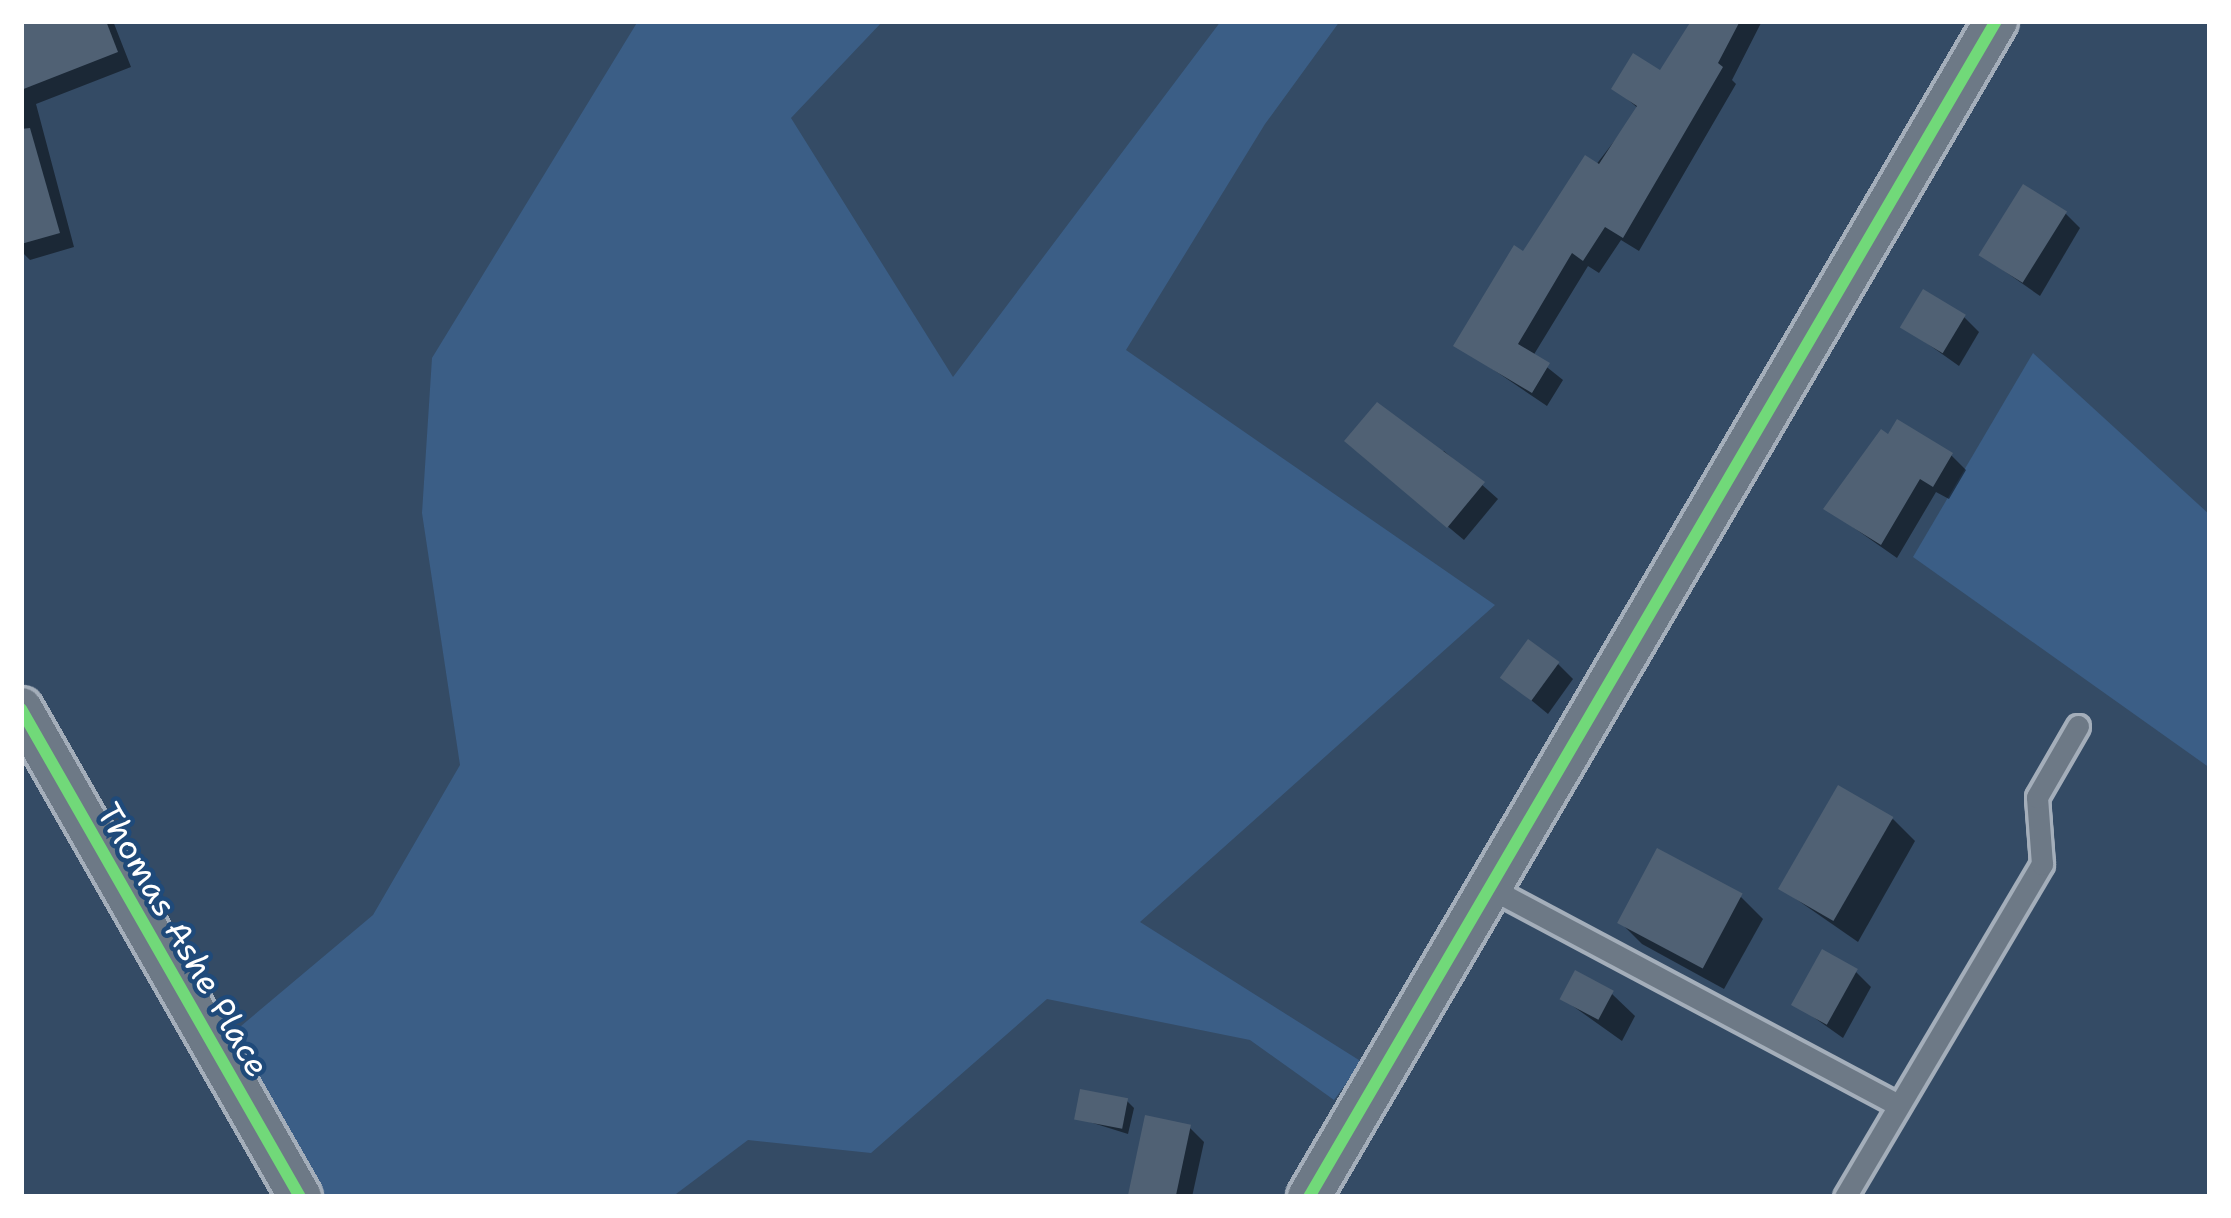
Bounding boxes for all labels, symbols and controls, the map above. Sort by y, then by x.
street label: Thomas Ashe Place [89,796,277,1084]

